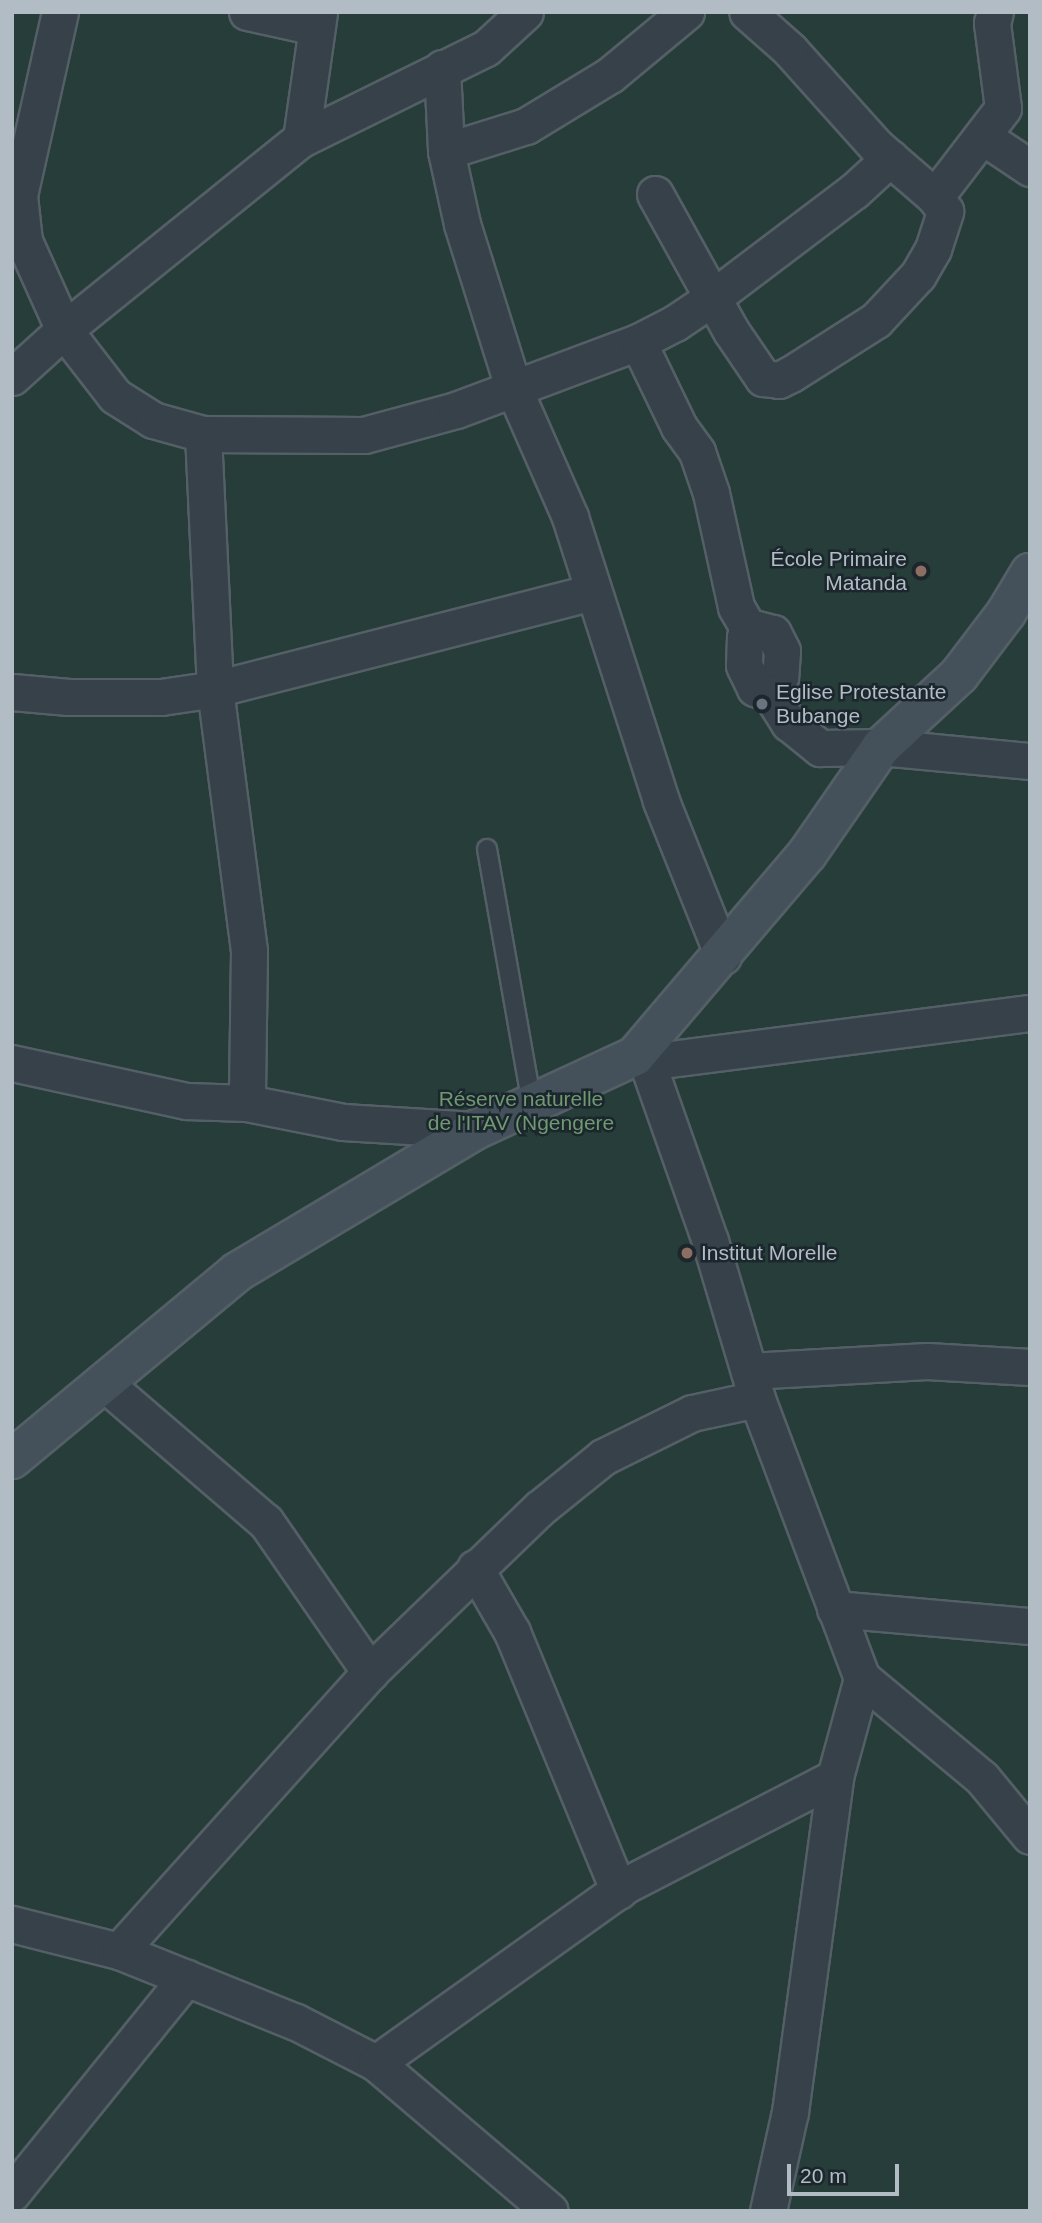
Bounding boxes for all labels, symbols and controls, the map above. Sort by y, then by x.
place label: École Primaire Matanda [770,546,907,596]
marker: École Primaire Matanda [913,563,929,579]
place label: Eglise Protestante Bubange [776,679,946,729]
marker: Eglise Protestante Bubange [754,696,770,712]
park label: Réserve naturelle de l'ITAV (Ngengere [428,1086,614,1136]
place label: Institut Morelle [701,1240,838,1266]
marker: Institut Morelle [679,1245,695,1261]
scale bar [790,2150,902,2194]
text: 20 m [800,2164,847,2187]

